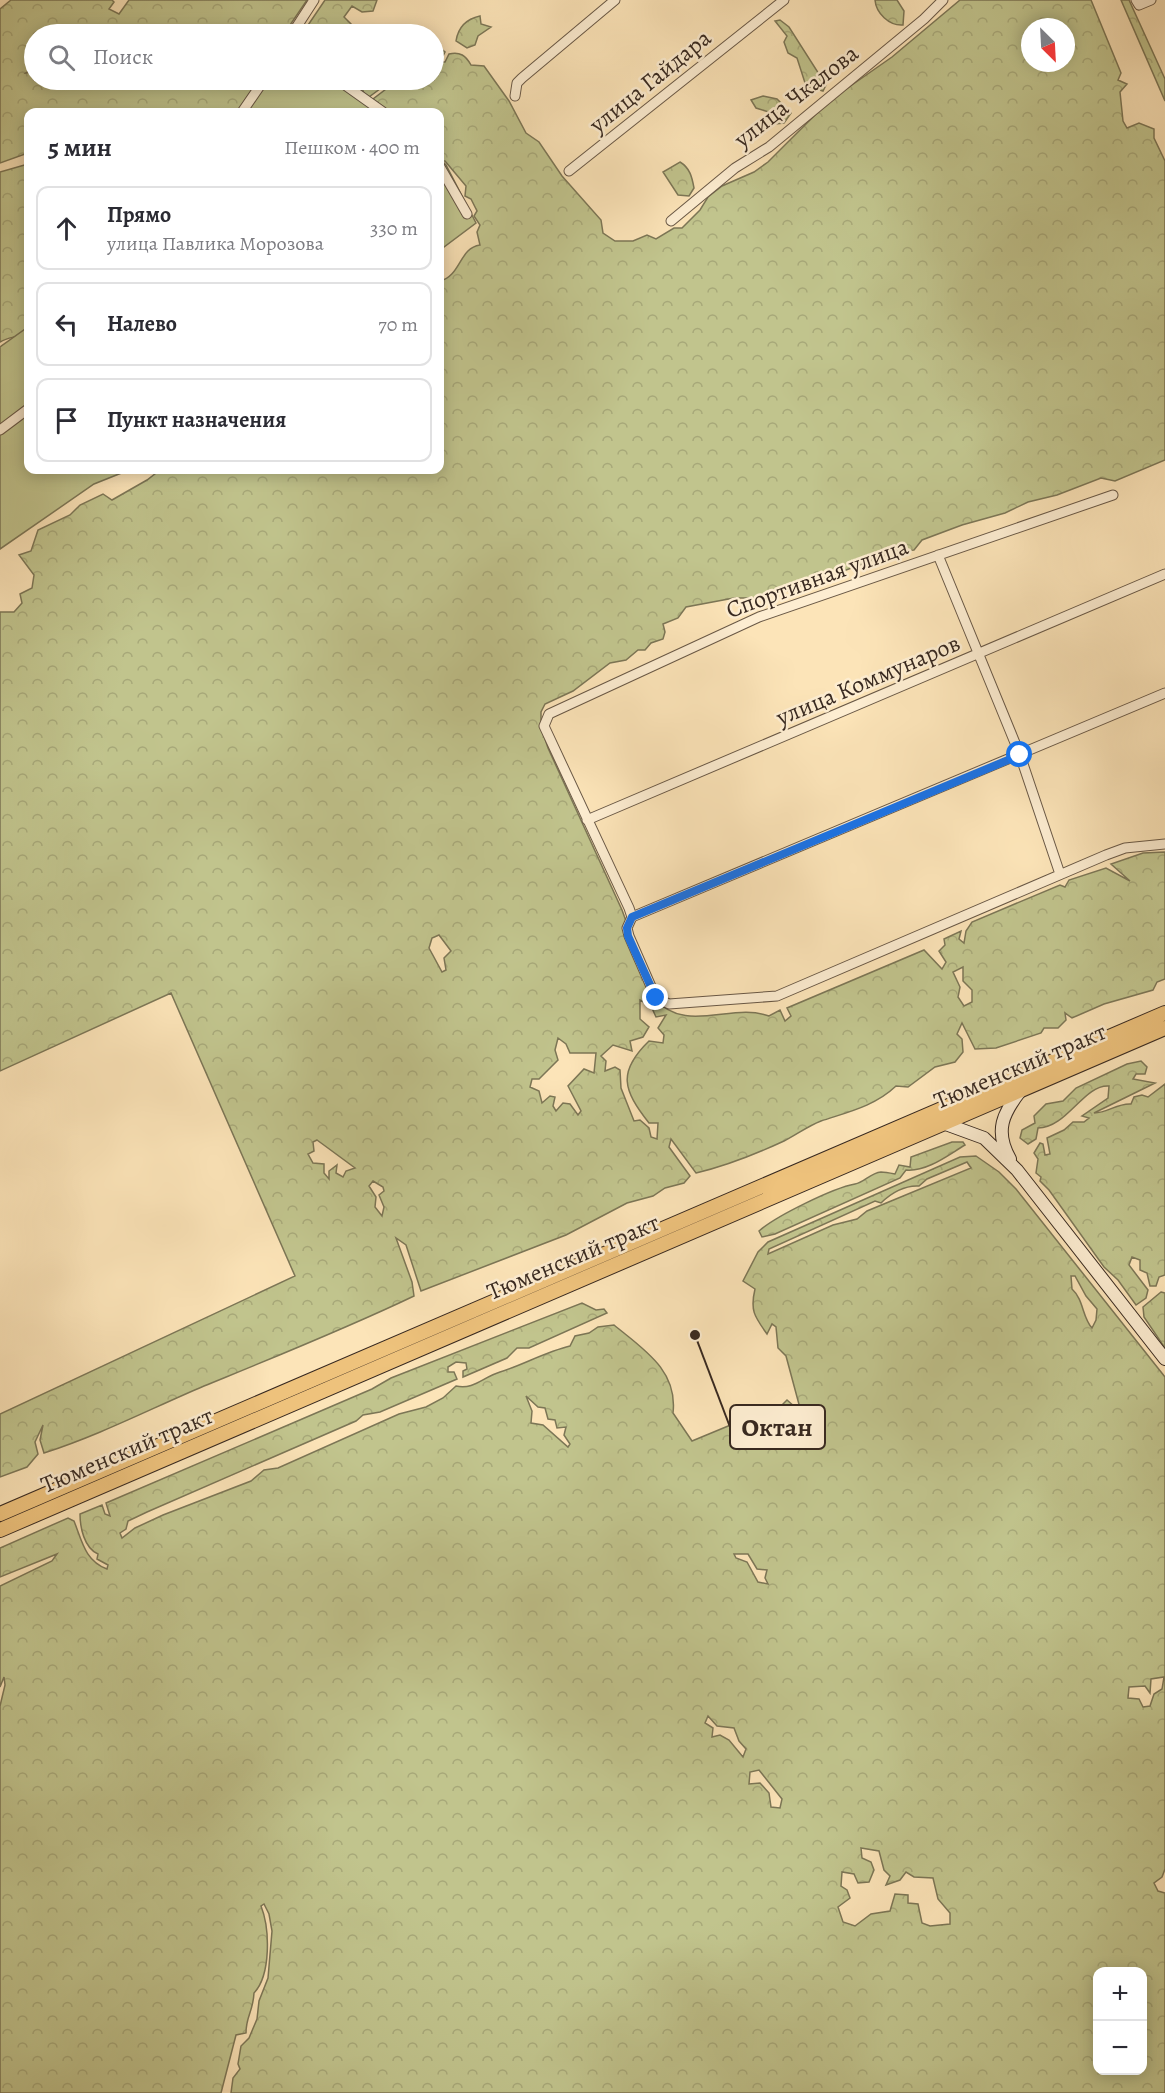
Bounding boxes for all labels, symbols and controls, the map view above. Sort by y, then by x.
north arrow [1021,18,1075,72]
street label: улица Гайдара [582,22,718,141]
search box [24,24,444,90]
street label: улица Чкалова [726,37,865,155]
icon: search [45,41,78,74]
text: Поиск [93,42,153,72]
text: 5 мин [48,130,112,165]
text: Пешком · 400 m [284,134,420,161]
text: Прямо [107,200,171,230]
icon: ahead [50,212,83,245]
text: 330 m [370,215,418,242]
text: улица Павлика Морозова [107,230,324,257]
icon: left [50,308,83,341]
text: Налево [107,309,177,339]
text: 70 m [378,311,418,338]
icon: arrive [50,404,83,437]
text: Пункт назначения [107,405,286,435]
street label: Спортивная улица [721,530,913,626]
street label: улица Коммунаров [770,627,965,734]
route start [1006,741,1032,767]
route end [642,984,668,1010]
street label: Тюменский тракт [929,1015,1111,1117]
street label: Тюменский тракт [482,1206,664,1308]
street label: Тюменский тракт [36,1399,218,1501]
callout: Октан [730,1405,825,1449]
text: Октан [741,1410,813,1445]
map controls [1093,1967,1147,2075]
button: + [1093,1967,1147,2021]
button: − [1093,2021,1147,2075]

